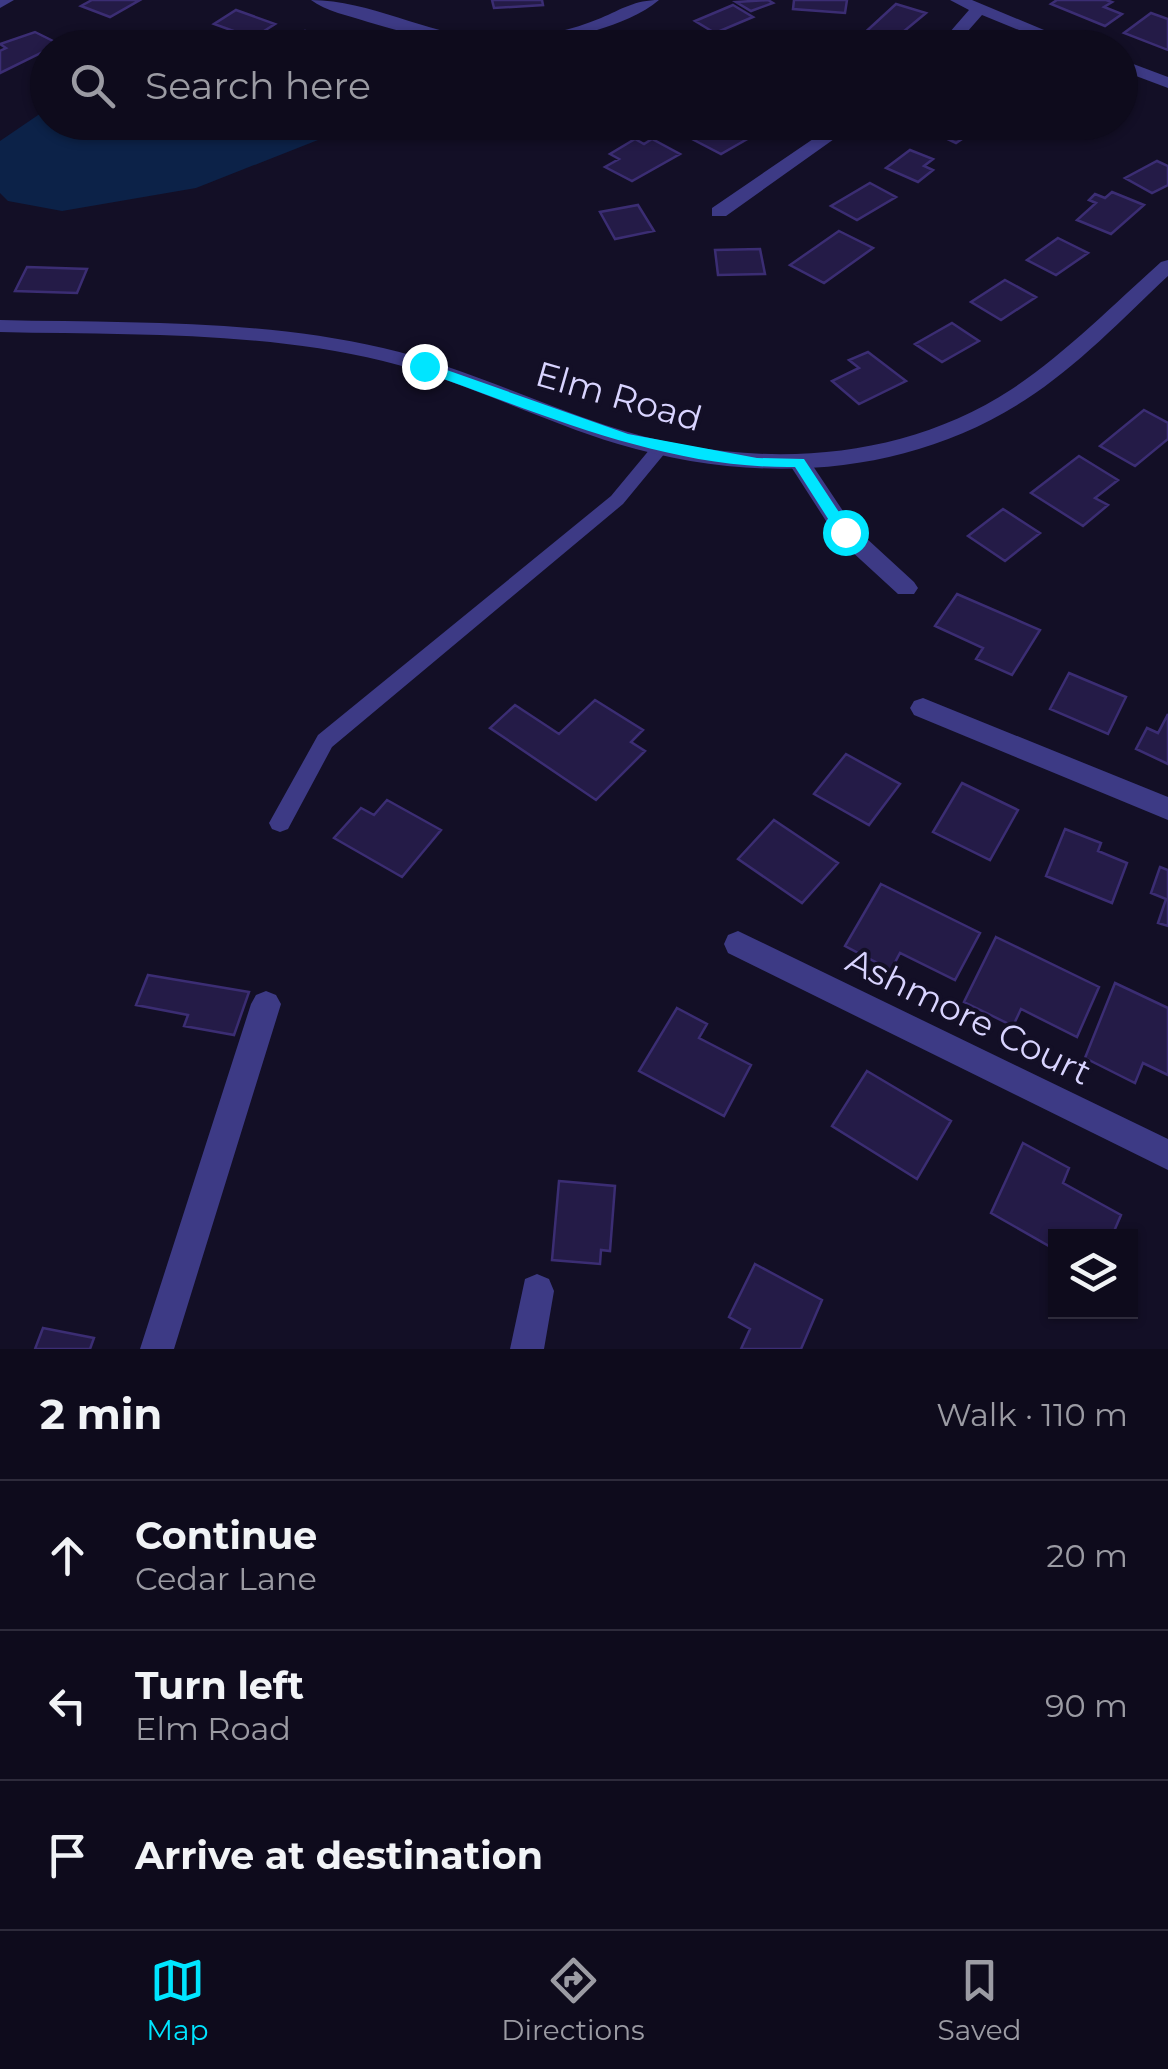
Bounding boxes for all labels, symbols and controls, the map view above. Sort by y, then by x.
search box [30,30,1138,140]
icon: search [65,58,120,113]
text: Search here [145,62,371,109]
route end [402,344,448,390]
street label: Elm Road [531,352,707,440]
route start [823,510,869,556]
street label: Ashmore Court [840,938,1098,1094]
map controls [1048,1229,1138,1319]
button: layers [1048,1229,1138,1319]
text: 2 min [40,1388,162,1440]
text: Walk · 110 m [936,1395,1128,1434]
text: Continue [135,1512,317,1559]
icon: ahead [40,1528,95,1583]
text: 20 m [1046,1536,1128,1575]
text: Cedar Lane [135,1559,317,1598]
text: Turn left [135,1662,304,1709]
icon: left [40,1678,95,1733]
text: 90 m [1045,1686,1128,1725]
text: Elm Road [135,1709,291,1748]
icon: arrive [40,1828,95,1883]
text: Arrive at destination [135,1832,543,1879]
tab: Map [146,1953,209,2047]
tab: Directions [501,1953,645,2047]
tab: Saved [937,1953,1022,2047]

